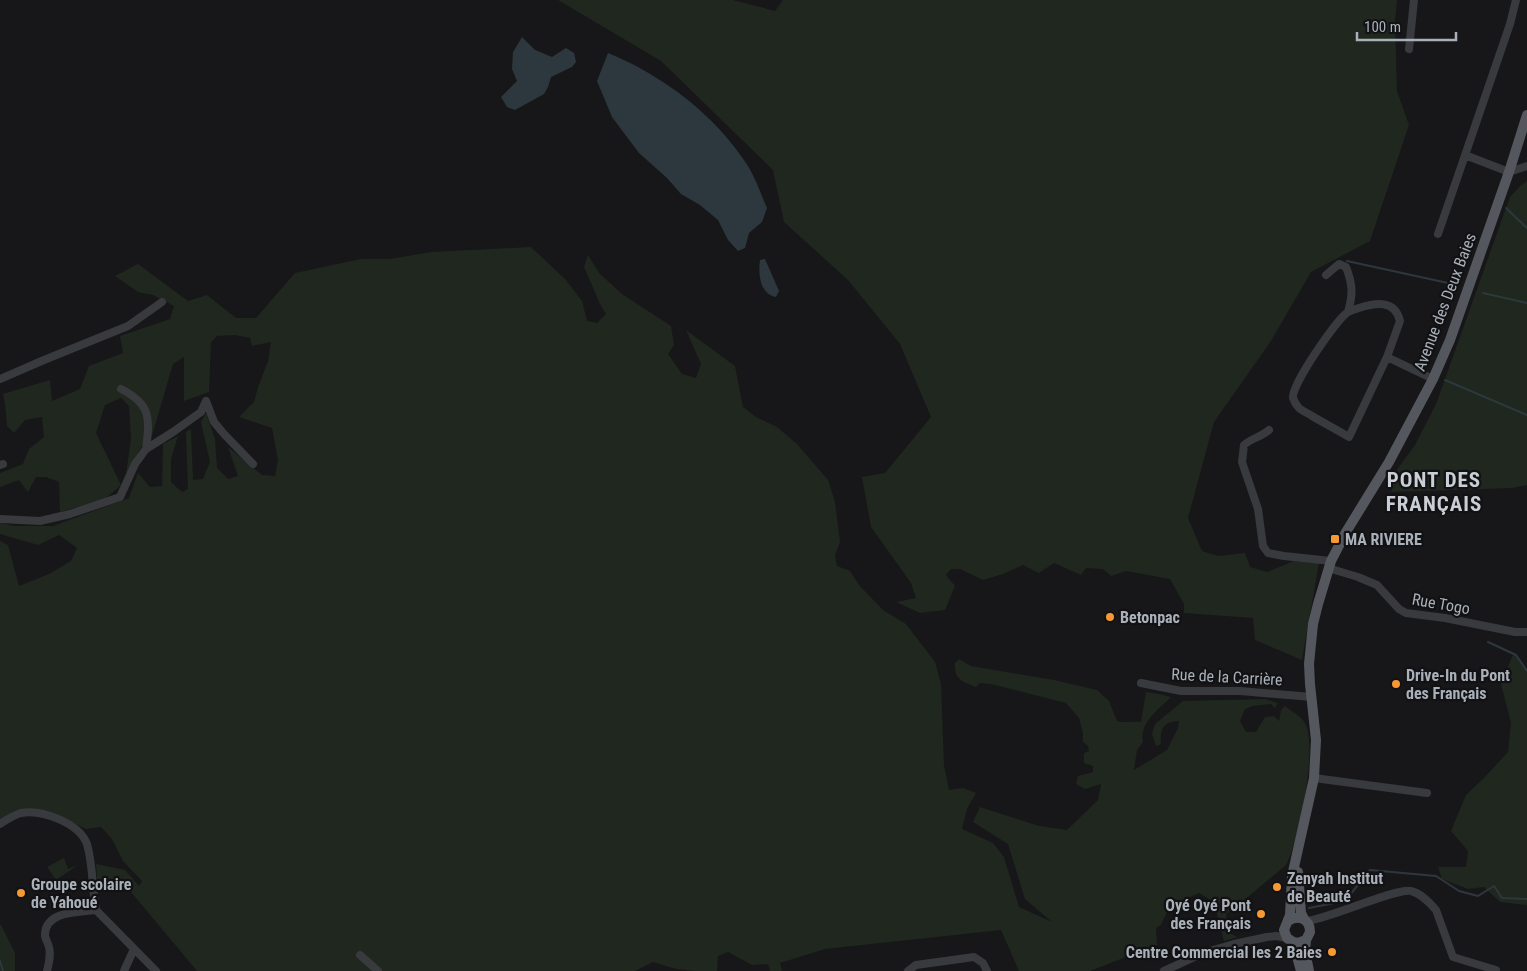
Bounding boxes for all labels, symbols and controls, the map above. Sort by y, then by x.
scale bar [1357,10,1456,42]
text: 100 m [1364,18,1401,36]
street label: Avenue des Deux Baies [1410,230,1480,374]
district label: PONT DES FRANÇAIS [1386,468,1482,516]
place label: MA RIVIERE [1345,530,1422,549]
marker: MA RIVIERE [1329,533,1341,545]
street label: Rue Togo [1410,590,1472,618]
place label: Betonpac [1120,608,1180,627]
marker: Betonpac [1104,611,1116,623]
street label: Rue de la Carrière [1171,665,1283,689]
place label: Drive-In du Pont des Français [1406,666,1510,703]
marker: Drive-In du Pont des Français [1390,678,1402,690]
place label: Zenyah Institut de Beauté [1287,869,1383,906]
place label: Groupe scolaire de Yahoué [31,875,132,912]
marker: Zenyah Institut de Beauté [1271,881,1283,893]
marker: Groupe scolaire de Yahoué [15,887,27,899]
place label: Oyé Oyé Pont des Français [1165,896,1251,933]
marker: Oyé Oyé Pont des Français [1255,908,1267,920]
place label: Centre Commercial les 2 Baies [1126,943,1322,962]
marker: Centre Commercial les 2 Baies [1326,946,1338,958]

